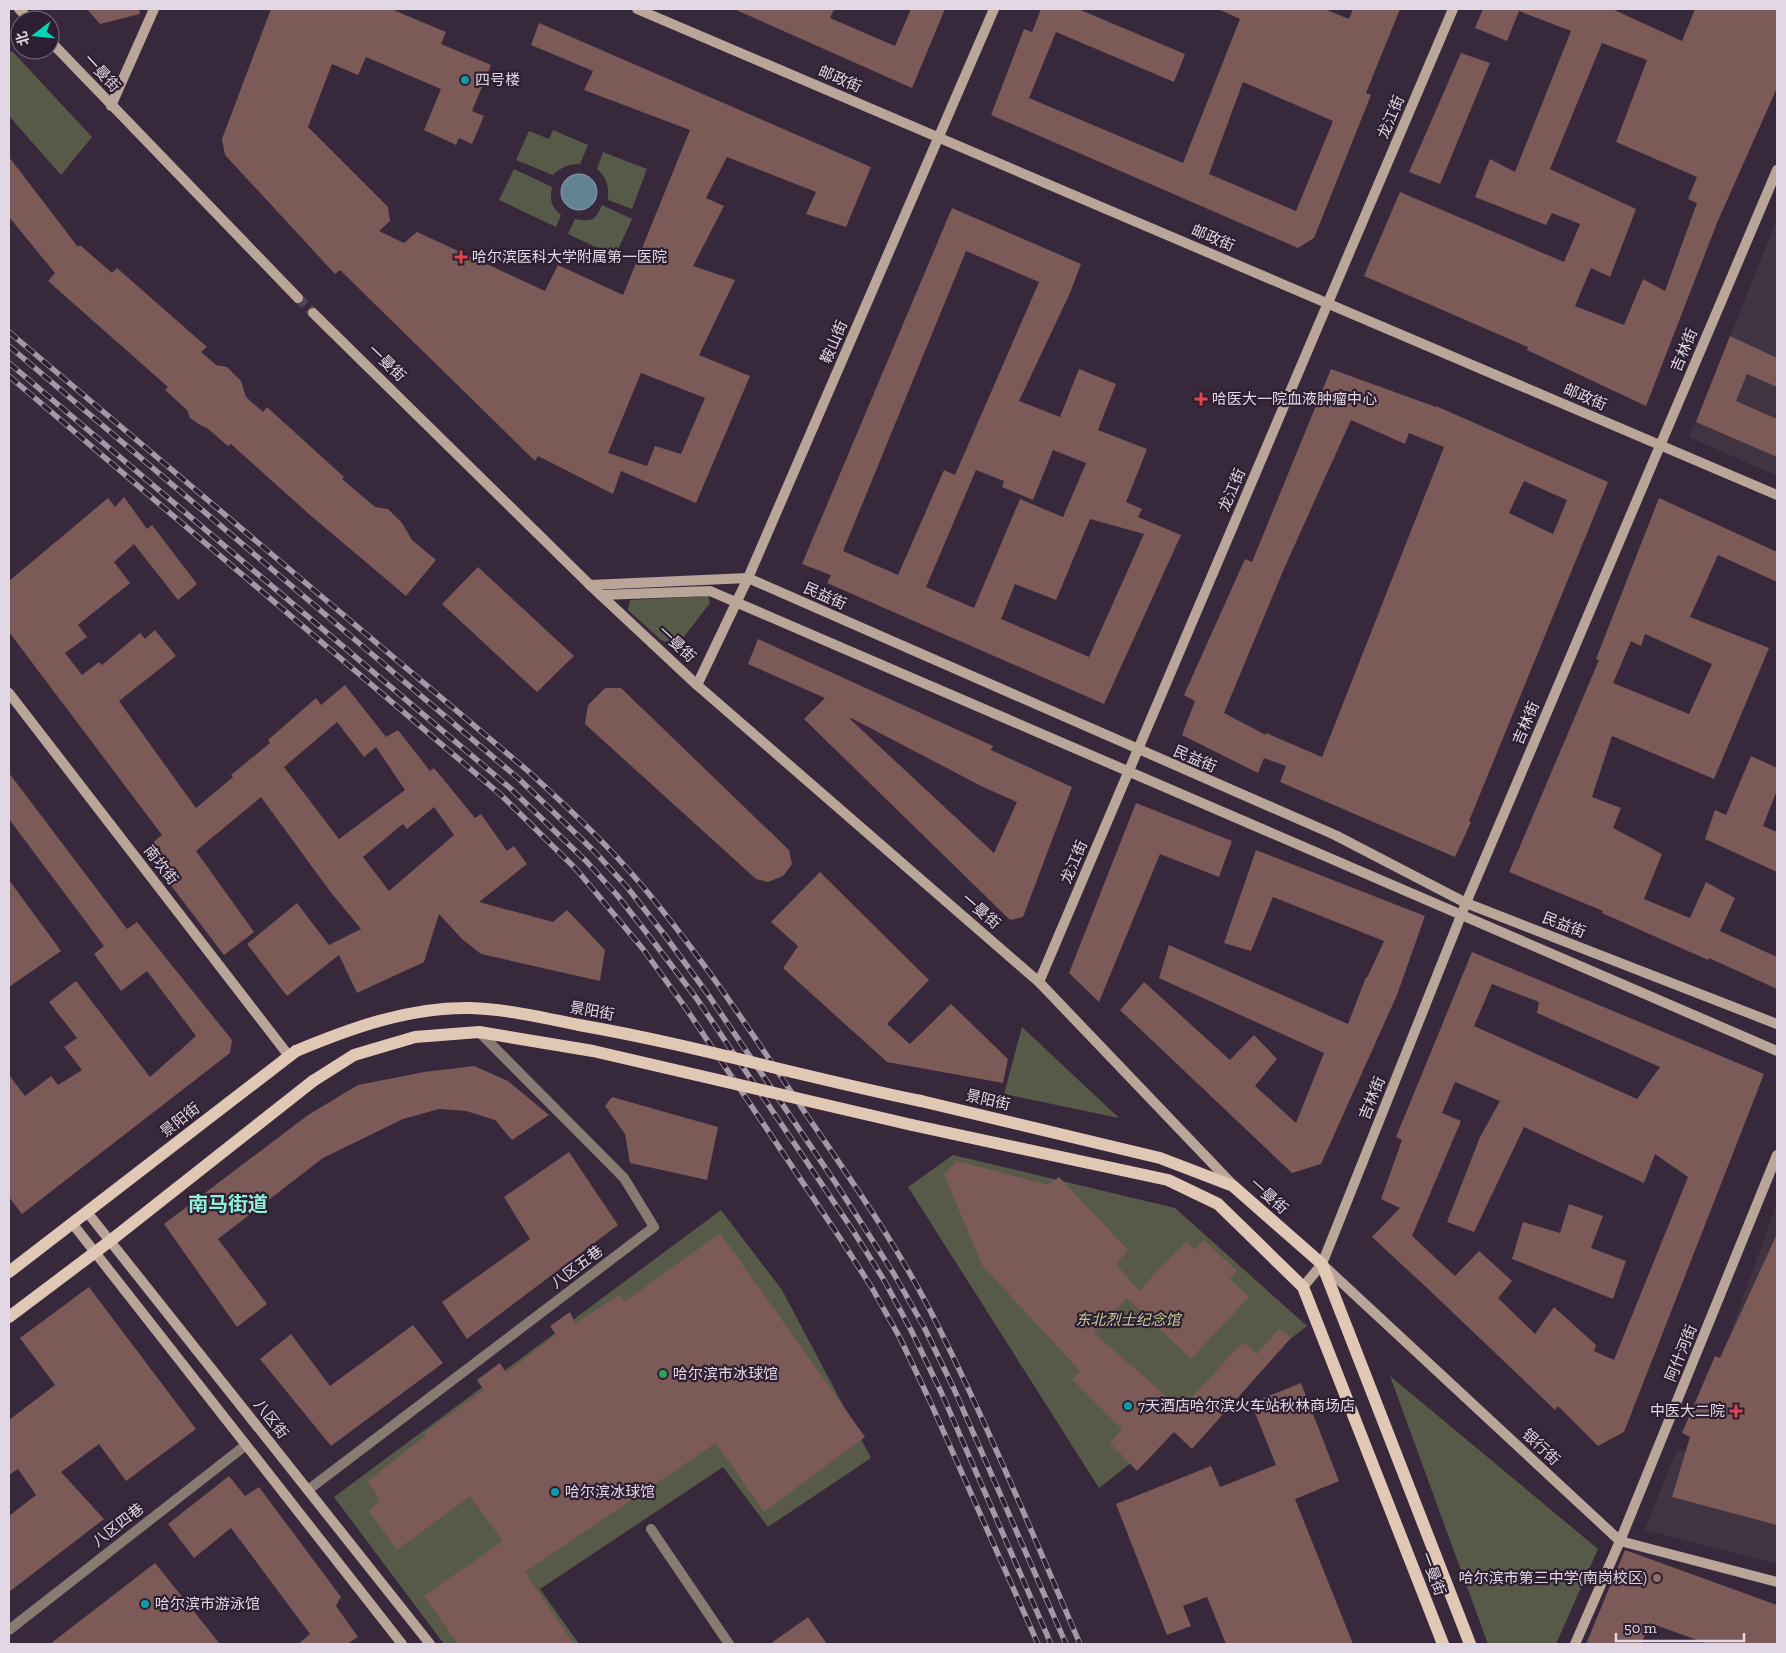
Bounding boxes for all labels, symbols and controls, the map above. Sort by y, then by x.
north arrow [10,10,60,60]
text: 北 [13,29,33,48]
street label: 一曼街 [80,50,124,96]
street label: 邮政街 [816,62,864,96]
place label: 四号楼 [475,71,520,89]
marker: 四号楼 [459,74,471,86]
street label: 龙江街 [1374,93,1408,141]
street label: 邮政街 [1189,221,1237,255]
place label: 哈尔滨医科大学附属第一医院 [472,248,667,266]
marker: 哈尔滨医科大学附属第一医院 [454,250,468,264]
street label: 鞍山街 [817,318,851,366]
street label: 吉林街 [1667,326,1701,374]
street label: 一曼街 [365,341,409,385]
street label: 邮政街 [1561,380,1609,414]
place label: 哈医大一院血液肿瘤中心 [1212,390,1377,408]
marker: 哈医大一院血液肿瘤中心 [1194,392,1208,406]
street label: 龙江街 [1215,466,1249,514]
street label: 民益街 [801,579,849,613]
street label: 一曼街 [654,622,700,666]
street label: 吉林街 [1509,699,1543,747]
street label: 民益街 [1171,742,1219,776]
street label: 龙江街 [1057,838,1091,886]
street label: 南坎街 [140,842,182,888]
street label: 一曼街 [958,889,1004,933]
street label: 民益街 [1540,909,1588,941]
street label: 景阳街 [568,998,616,1024]
street label: 吉林街 [1355,1074,1389,1122]
street label: 景阳街 [964,1086,1012,1114]
street label: 景阳街 [157,1099,203,1141]
street label: 一曼街 [1246,1174,1292,1218]
district label: 南马街道 [188,1192,268,1216]
street label: 八区五巷 [548,1242,606,1292]
park label: 东北烈士纪念馆 [1075,1311,1182,1329]
street label: 阿什河街 [1661,1322,1701,1384]
place label: 哈尔滨市冰球馆 [673,1365,778,1383]
marker: 哈尔滨市冰球馆 [657,1368,669,1380]
street label: 八区街 [250,1396,292,1442]
place label: 7天酒店哈尔滨火车站秋林商场店 [1138,1397,1355,1415]
marker: 7天酒店哈尔滨火车站秋林商场店 [1122,1400,1134,1412]
place label: 中医大二院 [1650,1402,1725,1420]
marker: 中医大二院 [1729,1404,1743,1418]
street label: 银行街 [1518,1425,1564,1469]
place label: 哈尔滨冰球馆 [565,1483,655,1501]
marker: 哈尔滨冰球馆 [549,1486,561,1498]
street label: 八区四巷 [89,1499,147,1551]
street label: 一曼街 [1417,1550,1449,1598]
place label: 哈尔滨市第三中学(南岗校区) [1459,1569,1647,1587]
marker: 哈尔滨市第三中学(南岗校区) [1651,1572,1663,1584]
place label: 哈尔滨市游泳馆 [155,1595,260,1613]
marker: 哈尔滨市游泳馆 [139,1598,151,1610]
scale bar [1616,1610,1744,1642]
text: 50 m [1624,1619,1657,1637]

